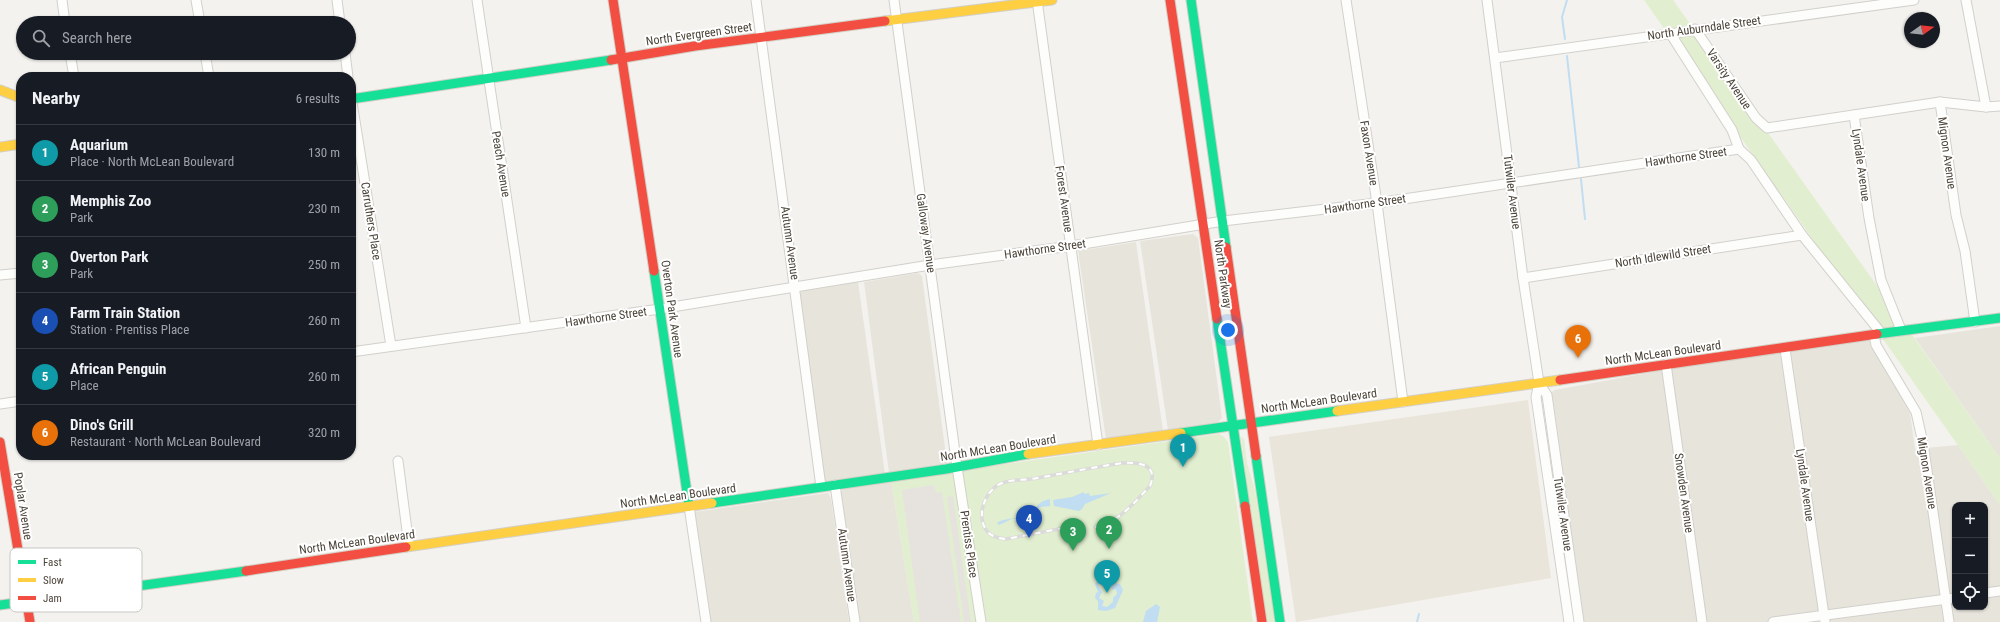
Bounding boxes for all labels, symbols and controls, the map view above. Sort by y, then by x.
north arrow [1904,12,1940,48]
street label: North Auburndale Street [1646,13,1762,43]
search box [16,16,356,60]
street label: North Evergreen Street [645,20,753,48]
icon: search [30,27,52,49]
text: Search here [62,29,132,47]
street label: Varsity Avenue [1704,46,1755,112]
text: Nearby [32,88,80,108]
text: 6 results [296,91,340,106]
street label: Mignon Avenue [1935,116,1959,190]
street label: Faxon Avenue [1357,120,1381,187]
street label: Lyndale Avenue [1849,128,1873,203]
street label: Peach Avenue [489,130,513,198]
text: Aquarium [70,136,128,154]
street label: Hawthorne Street [1644,144,1728,170]
text: 1 [42,145,48,160]
text: 130 m [308,145,340,160]
text: Place · North McLean Boulevard [70,154,234,169]
street label: Tutwiler Avenue [1500,154,1524,230]
street label: Forest Avenue [1052,165,1076,234]
street label: Carruthers Place [358,181,384,261]
street label: Hawthorne Street [1323,191,1407,217]
text: Memphis Zoo [70,192,151,210]
street label: Galloway Avenue [913,192,939,274]
text: 2 [42,201,48,216]
text: 230 m [308,201,340,216]
street label: Autumn Avenue [778,205,802,281]
text: Park [70,210,93,225]
street label: Hawthorne Street [1003,236,1087,262]
street label: North Parkway [1211,239,1235,309]
street label: North Idlewild Street [1614,241,1712,270]
text: Overton Park [70,248,149,266]
text: 3 [42,257,48,272]
text: 250 m [308,257,340,272]
street label: Overton Park Avenue [658,259,686,359]
text: Park [70,266,93,281]
text: Farm Train Station [70,304,180,322]
street label: Hawthorne Street [564,304,648,330]
text: 4 [42,313,48,328]
text: 260 m [308,313,340,328]
your location [1218,320,1238,340]
text: Station · Prentiss Place [70,322,189,337]
pin: 6 [1565,325,1591,358]
street label: North McLean Boulevard [1604,338,1722,368]
text: African Penguin [70,360,167,378]
text: 5 [42,369,48,384]
text: 260 m [308,369,340,384]
text: Place [70,378,99,393]
street label: North McLean Boulevard [1260,386,1378,416]
text: Dino's Grill [70,416,134,434]
text: 6 [42,425,48,440]
text: 320 m [308,425,340,440]
street label: North McLean Boulevard [939,432,1057,464]
text: Restaurant · North McLean Boulevard [70,434,261,449]
pin: 1 [1170,434,1196,467]
street label: Mignon Avenue [1914,436,1940,510]
street label: Lyndale Avenue [1793,448,1817,523]
street label: Snowden Avenue [1671,452,1697,534]
street label: Poplar Avenue [11,471,35,541]
street label: Tutwiler Avenue [1551,476,1575,552]
street label: North McLean Boulevard [619,481,737,511]
map controls [1952,502,1988,610]
button: + [1952,502,1988,538]
pin: 4 [1016,505,1042,538]
street label: Prentiss Place [957,509,981,579]
pin: 2 [1096,516,1122,549]
pin: 3 [1060,518,1086,551]
street label: North McLean Boulevard [298,527,416,557]
street label: Autumn Avenue [835,527,859,603]
button: − [1952,538,1988,574]
legend [10,548,142,612]
text: Fast [43,556,62,569]
pin: 5 [1094,560,1120,593]
text: Slow [43,574,64,587]
button: locate [1952,574,1988,610]
text: Jam [43,592,62,605]

